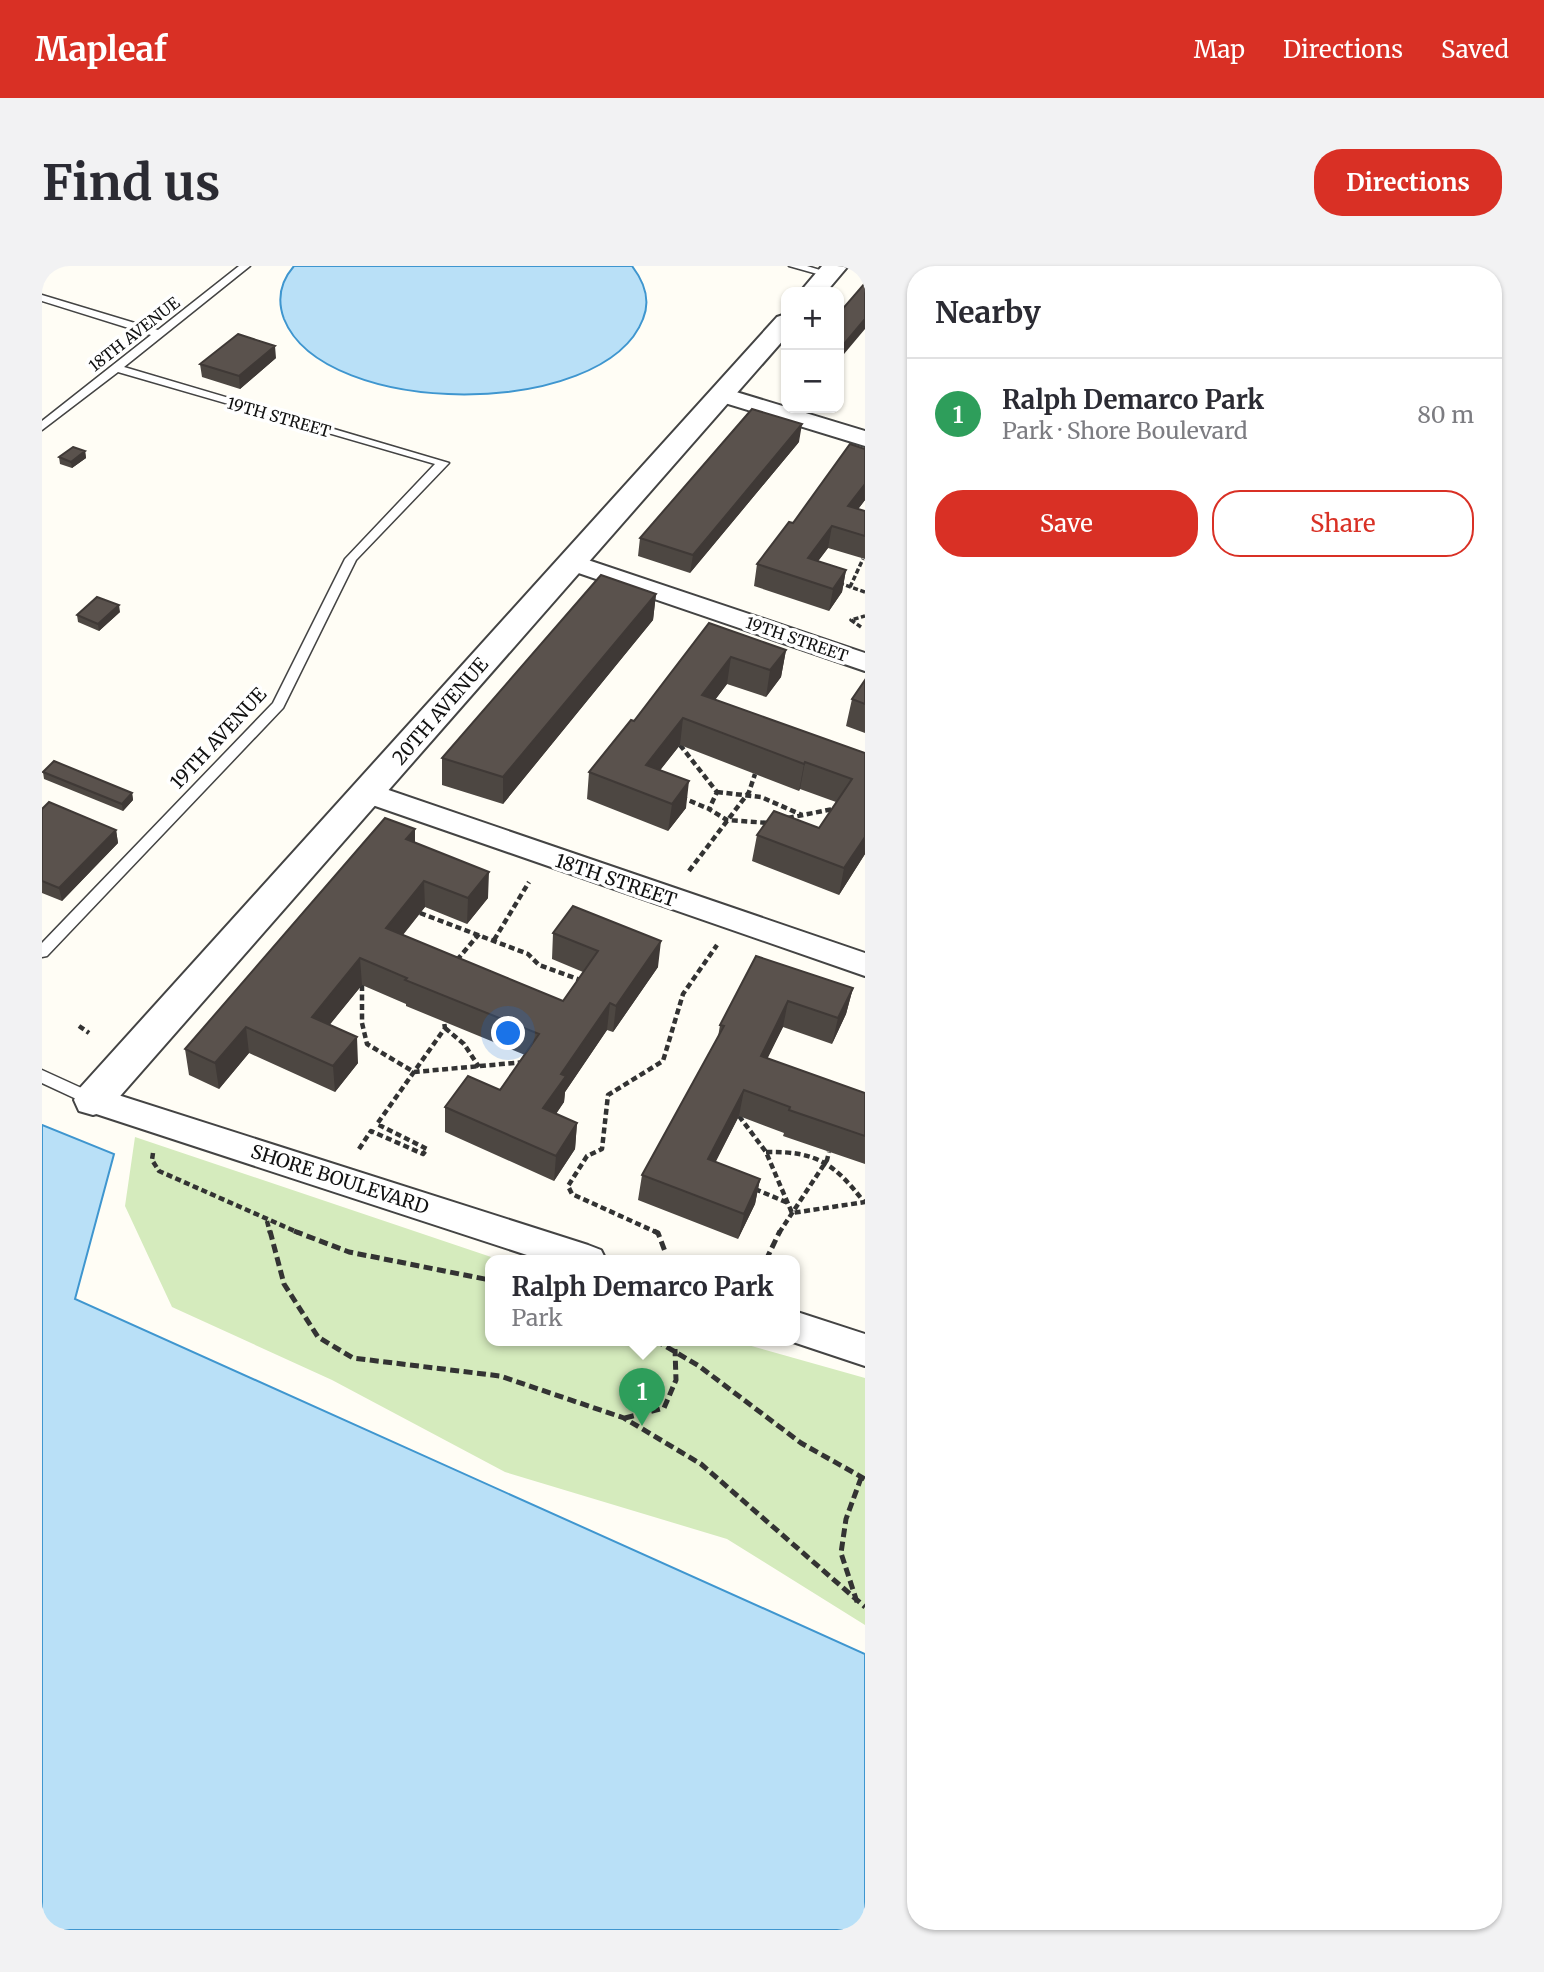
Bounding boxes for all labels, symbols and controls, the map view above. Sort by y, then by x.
text: Mapleaf [35,29,167,70]
text: Map [1194,34,1245,65]
text: Directions [1283,34,1403,65]
text: Saved [1441,34,1509,65]
button: Directions [1314,149,1502,216]
text: Find us [42,152,220,213]
map controls [781,287,844,413]
button: + [781,287,844,350]
street label: 18TH AVENUE [85,292,184,376]
text: Nearby [935,293,1041,331]
button: − [781,350,844,413]
text: Ralph Demarco Park [1002,383,1264,416]
street label: 19TH STREET [225,393,333,441]
text: 1 [953,400,963,429]
text: 80 m [1417,400,1474,429]
text: Park · Shore Boulevard [1002,416,1248,445]
button: Save [935,490,1198,557]
button: Share [1212,490,1474,557]
street label: 19TH STREET [743,612,851,666]
street label: 20TH AVENUE [387,653,493,769]
street label: 19TH AVENUE [165,682,271,794]
street label: 18TH STREET [552,848,680,912]
your location [491,1016,525,1050]
street label: SHORE BOULEVARD [248,1139,432,1219]
popup [485,1255,800,1346]
text: Ralph Demarco Park [511,1270,774,1303]
text: Park [511,1303,563,1332]
pin: 1 [619,1368,665,1426]

